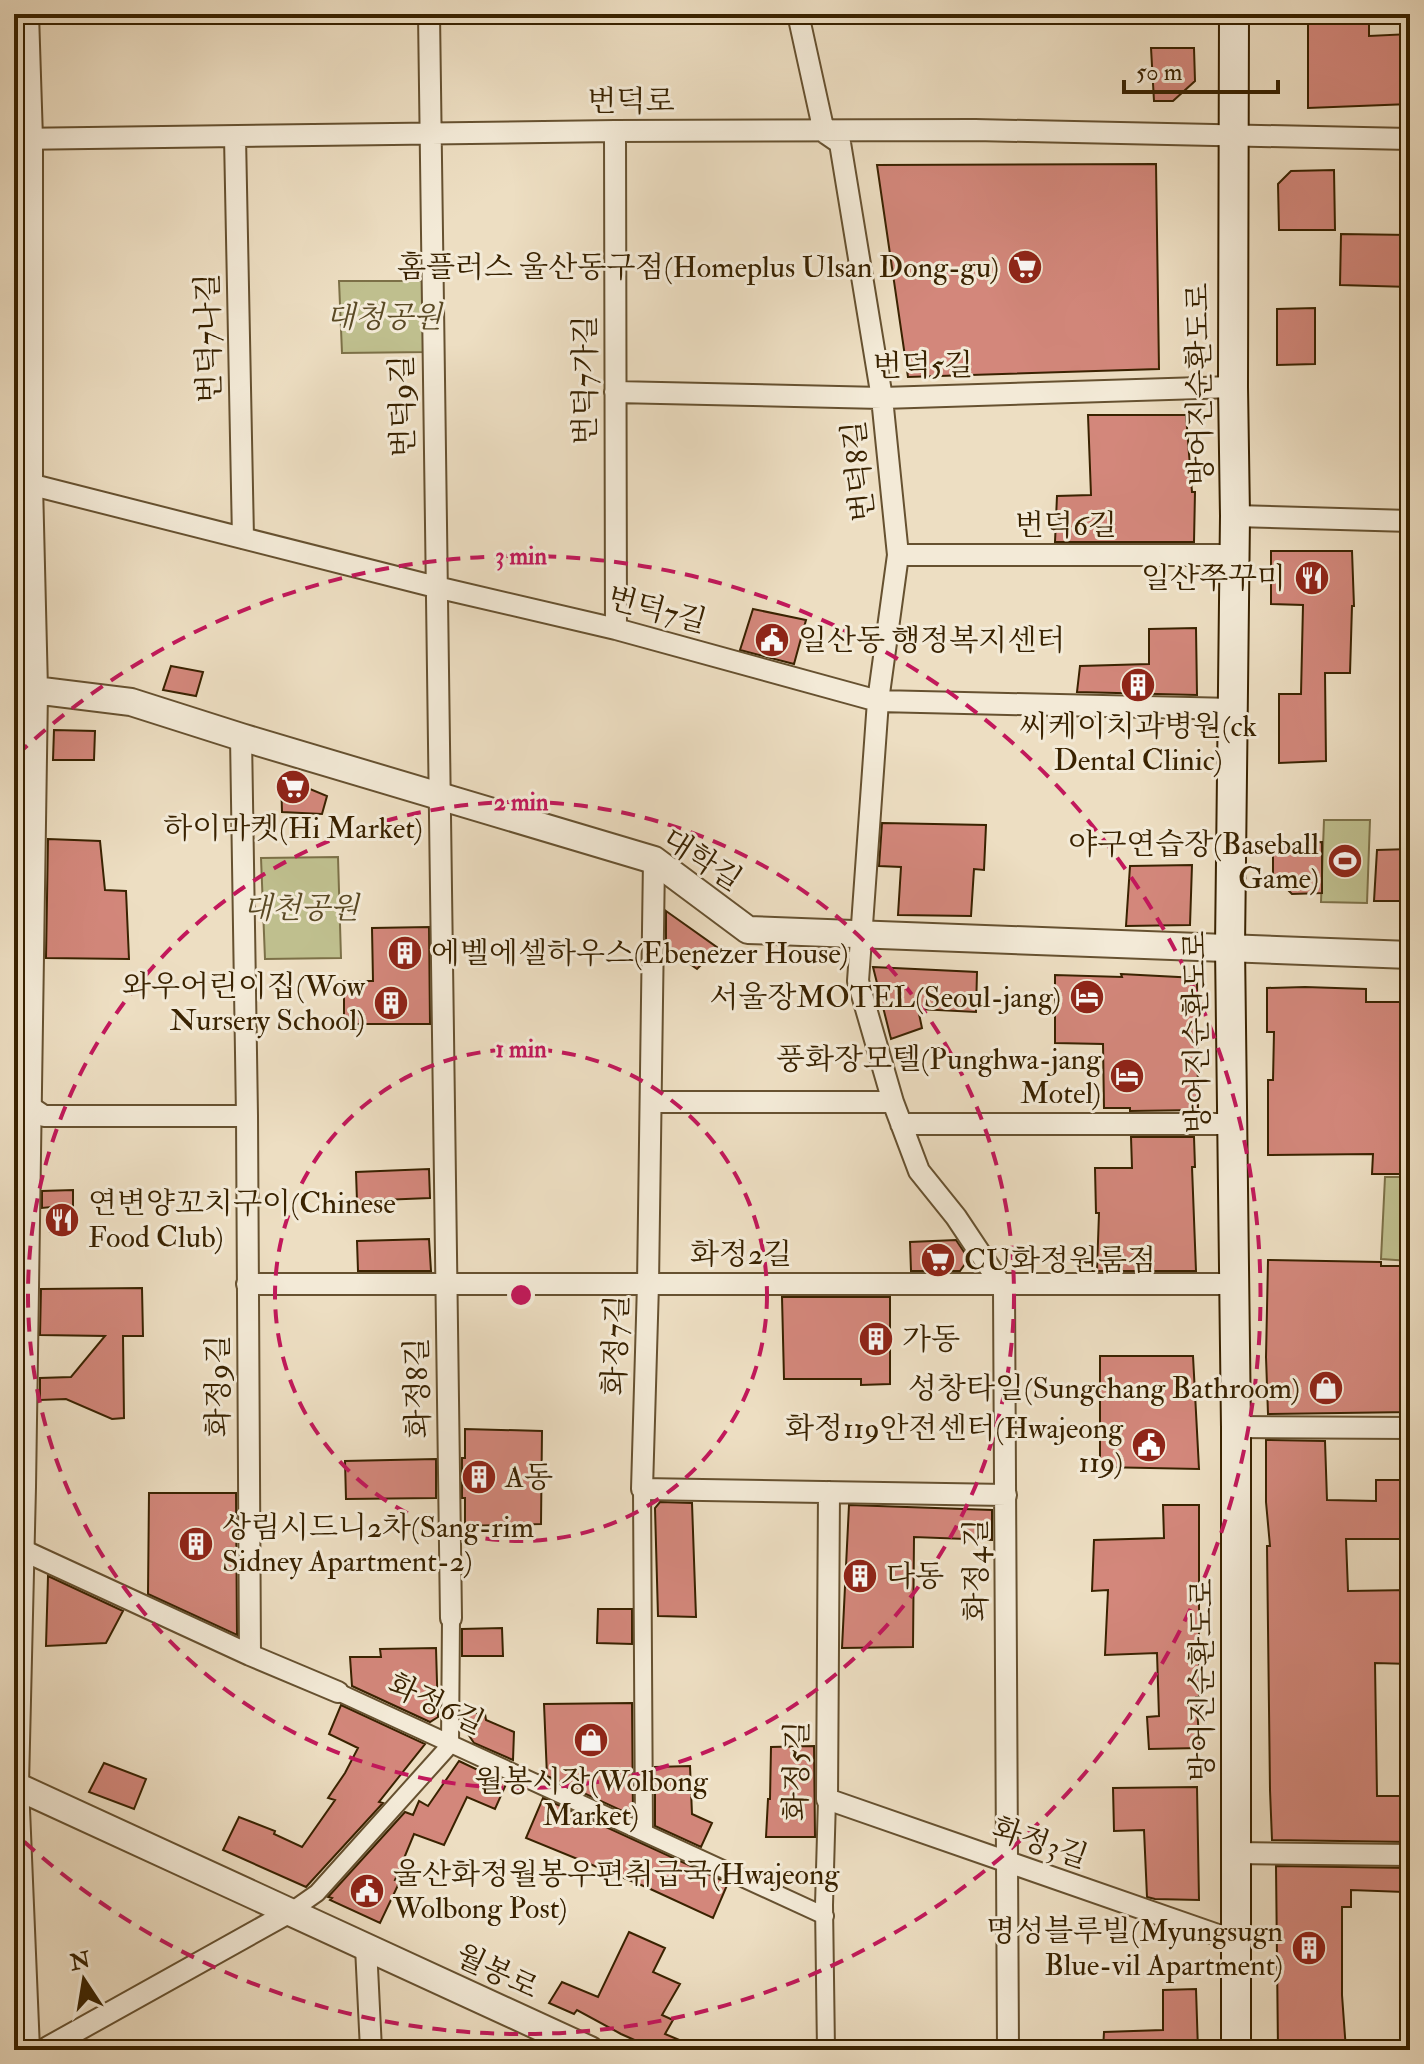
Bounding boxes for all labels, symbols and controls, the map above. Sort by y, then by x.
scale bar [1124,44,1278,94]
text: 50 m [1136,57,1183,88]
street label: 번덕로 [588,83,674,120]
supermarket icon: 홈플러스 울산동구점(Homeplus Ulsan Dong-gu) [1006,248,1044,286]
place label: 홈플러스 울산동구점(Homeplus Ulsan Dong-gu) [397,249,999,286]
street label: 번덕7나길 [189,273,229,403]
street label: 방어진순환도로 [1180,282,1220,486]
park label: 대청공원 [326,299,444,336]
street label: 번덕7가길 [567,315,604,445]
street label: 번덕5길 [873,347,973,385]
street label: 번덕9길 [384,355,422,457]
street label: 번덕8길 [835,419,883,523]
street label: 번덕6길 [1015,507,1117,544]
text: 3 min [495,541,547,572]
restaurant icon: 일산쭈꾸미 [1293,559,1331,597]
place label: 일산쭈꾸미 [1141,560,1286,597]
street label: 번덕7길 [604,579,710,641]
public building icon: 일산동 행정복지센터 [753,621,791,659]
place label: 일산동 행정복지센터 [798,622,1065,659]
building icon: 씨케이치과병원(ck Dental Clinic) [1119,666,1157,704]
place label: 씨케이치과병원(ck Dental Clinic) [1019,708,1257,779]
supermarket icon: 하이마켓(Hi Market) [274,768,312,806]
text: 2 min [494,787,549,818]
place label: 하이마켓(Hi Market) [163,810,423,847]
street label: 대학길 [655,821,749,899]
place label: 야구연습장(Baseball Game) [1068,826,1319,897]
sports icon: 야구연습장(Baseball Game) [1326,842,1364,880]
park label: 대천공원 [243,890,361,927]
street label: 방어진순환도로 [1177,930,1217,1134]
building icon: 에벨에셀하우스(Ebenezer House) [386,934,424,972]
place label: 에벨에셀하우스(Ebenezer House) [431,935,849,972]
place label: 와우어린이집(Wow Nursery School) [122,968,366,1039]
hotel icon: 서울장MOTEL(Seoul-jang) [1068,978,1106,1016]
place label: 서울장MOTEL(Seoul-jang) [710,979,1061,1016]
building icon: 와우어린이집(Wow Nursery School) [372,984,410,1022]
text: 1 min [496,1034,547,1065]
place label: 풍화장모텔(Punghwa-jang Motel) [776,1041,1102,1112]
hotel icon: 풍화장모텔(Punghwa-jang Motel) [1108,1057,1146,1095]
place label: 연변양꼬치구이(Chinese Food Club) [88,1185,396,1256]
restaurant icon: 연변양꼬치구이(Chinese Food Club) [43,1201,81,1239]
street label: 화정2길 [690,1236,792,1273]
supermarket icon: CU화정원룸점 [919,1241,957,1279]
place label: CU화정원룸점 [964,1242,1156,1279]
centre of rings [507,1281,535,1309]
street label: 화정7길 [596,1294,636,1396]
building icon: 가동 [857,1320,895,1358]
place label: 가동 [902,1321,960,1358]
street label: 화정9길 [200,1335,237,1437]
street label: 화정8길 [399,1337,437,1439]
shop icon: 성창타일(Sungchang Bathroom) [1307,1369,1345,1407]
place label: 성창타일(Sungchang Bathroom) [908,1370,1300,1407]
place label: 화정119안전센터(Hwajeong 119) [785,1410,1124,1481]
public building icon: 화정119안전센터(Hwajeong 119) [1130,1426,1168,1464]
building icon: A동 [460,1458,498,1496]
place label: A동 [504,1459,553,1496]
place label: 상림시드니2차(Sang-rim Sidney Apartment-2) [222,1509,534,1580]
street label: 화정4길 [958,1518,995,1622]
building icon: 상림시드니2차(Sang-rim Sidney Apartment-2) [177,1525,215,1563]
building icon: 다동 [841,1557,879,1595]
place label: 다동 [886,1558,944,1595]
street label: 방어진순환도로 [1184,1579,1221,1781]
street label: 화정6길 [382,1666,490,1742]
shop icon: 월봉시장(Wolbong Market) [572,1721,610,1759]
street label: 화정5길 [778,1721,816,1821]
place label: 월봉시장(Wolbong Market) [474,1763,709,1834]
street label: 화정3길 [987,1809,1093,1877]
place label: 울산화정월봉우편취급국(Hwajeong Wolbong Post) [392,1856,841,1927]
public building icon: 울산화정월봉우편취급국(Hwajeong Wolbong Post) [348,1872,386,1910]
place label: 명성블루빌(Myungsugn Blue-vil Apartment) [986,1913,1283,1984]
building icon: 명성블루빌(Myungsugn Blue-vil Apartment) [1290,1929,1328,1967]
street label: 월봉로 [450,1937,544,2007]
north arrow [44,1940,124,2020]
text: N [67,1946,93,1977]

